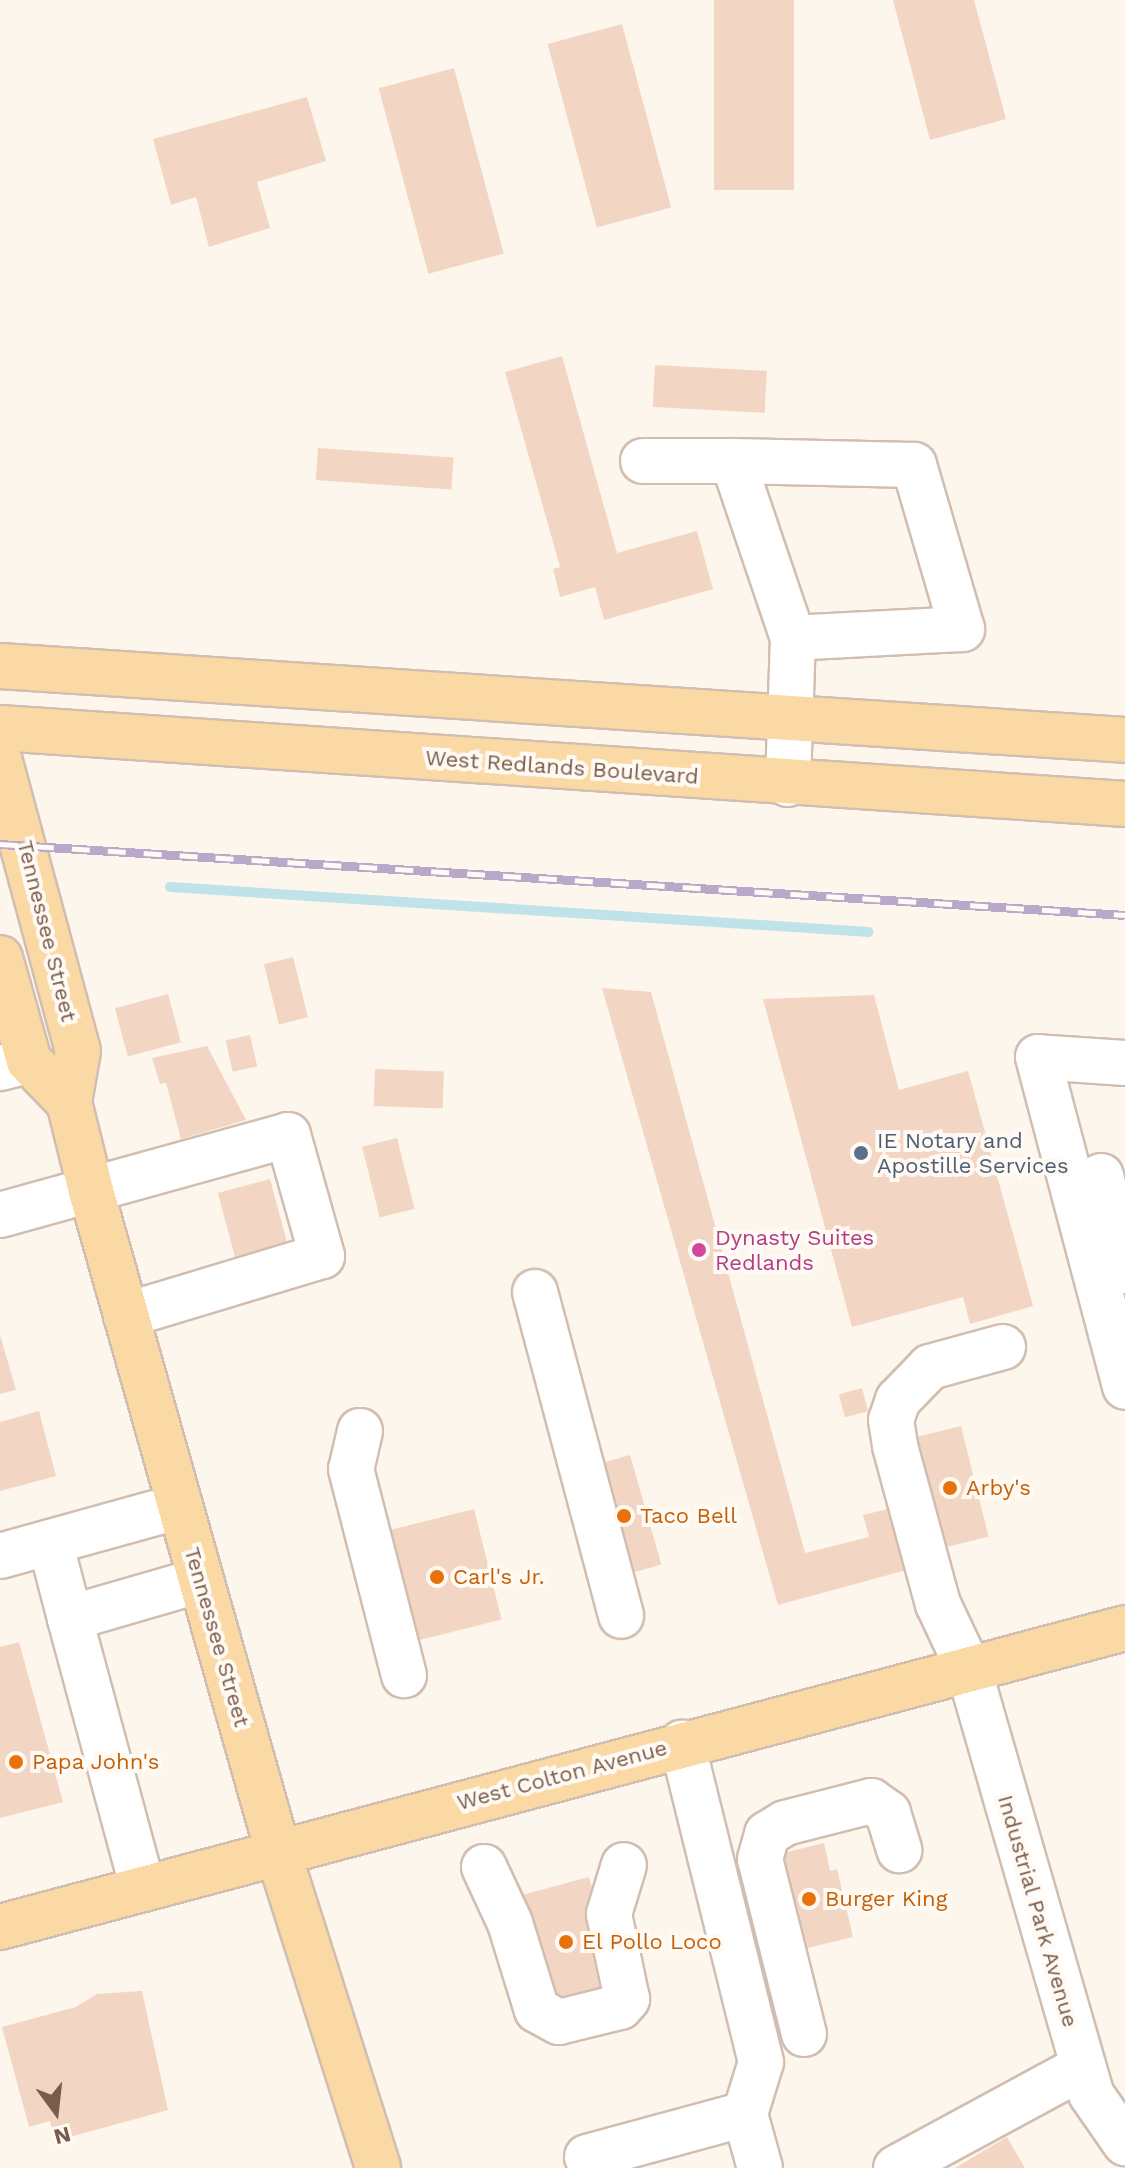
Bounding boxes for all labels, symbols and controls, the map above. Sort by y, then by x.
street label: West Redlands Boulevard [424,744,700,790]
street label: Tennessee Street [12,838,82,1024]
place label: IE Notary and Apostille Services [877,1127,1069,1178]
marker: IE Notary and Apostille Services [852,1144,870,1162]
place label: Dynasty Suites Redlands [715,1224,875,1276]
marker: Dynasty Suites Redlands [690,1241,708,1259]
place label: Arby's [966,1475,1031,1501]
marker: Arby's [941,1479,959,1497]
place label: Taco Bell [640,1503,737,1529]
marker: Taco Bell [615,1507,633,1525]
street label: Tennessee Street [179,1544,255,1730]
place label: Carl's Jr. [453,1564,545,1590]
marker: Carl's Jr. [428,1568,446,1586]
street label: West Colton Avenue [454,1734,670,1816]
place label: Papa John's [32,1749,160,1775]
marker: Papa John's [7,1753,25,1771]
street label: Industrial Park Avenue [992,1791,1084,2031]
place label: Burger King [825,1886,948,1912]
marker: Burger King [800,1890,818,1908]
place label: El Pollo Loco [582,1929,722,1955]
marker: El Pollo Loco [557,1933,575,1951]
north arrow [16,2072,96,2152]
text: N [51,2121,73,2150]

